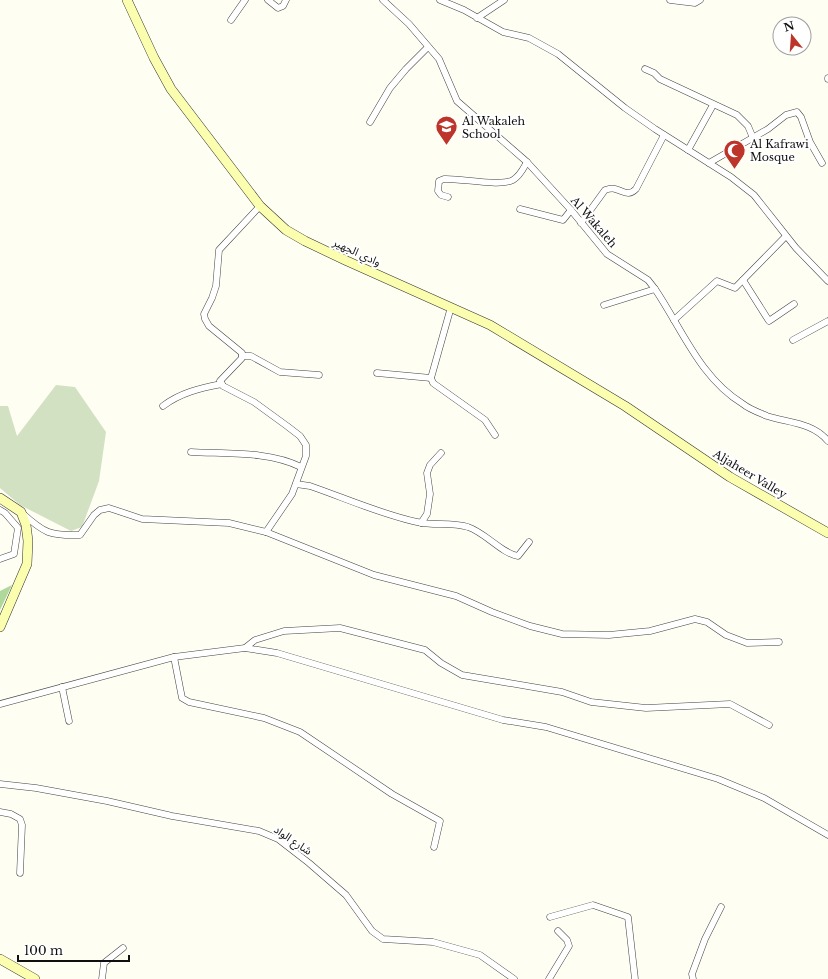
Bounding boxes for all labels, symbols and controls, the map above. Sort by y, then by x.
north arrow [772,16,812,56]
text: N [782,18,797,35]
school or university icon: Al Wakaleh School [433,114,459,147]
place label: Al Wakaleh School [461,114,526,141]
mosque icon: Al Kafrawi Mosque [721,137,747,170]
place label: Al Kafrawi Mosque [749,137,809,164]
street label: Al Wakaleh [567,193,620,251]
street label: وادي الجهير [329,234,383,271]
street label: Aljaheer Valley [710,446,789,501]
street label: شارع الواد [271,822,315,859]
scale bar [18,937,129,963]
text: 100 m [24,943,63,958]

